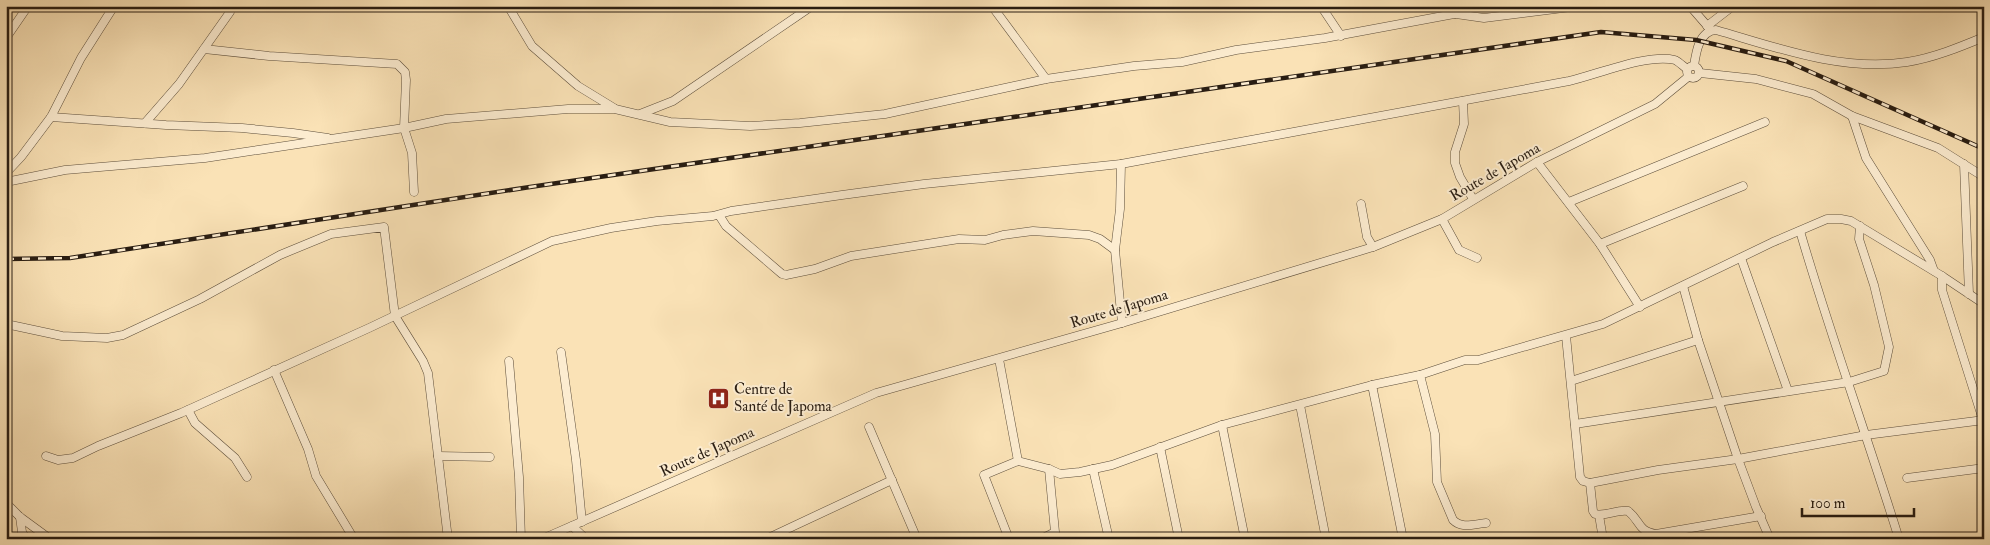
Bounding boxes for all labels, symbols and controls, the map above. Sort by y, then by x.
street label: Route de Japoma [1446,138,1545,206]
street label: Route de Japoma [1068,285,1171,334]
place label: Centre de Santé de Japoma [734,380,833,417]
hospital icon: Centre de Santé de Japoma [706,386,730,410]
street label: Route de Japoma [657,422,758,482]
scale bar [1802,485,1915,517]
text: 100 m [1810,494,1846,513]

